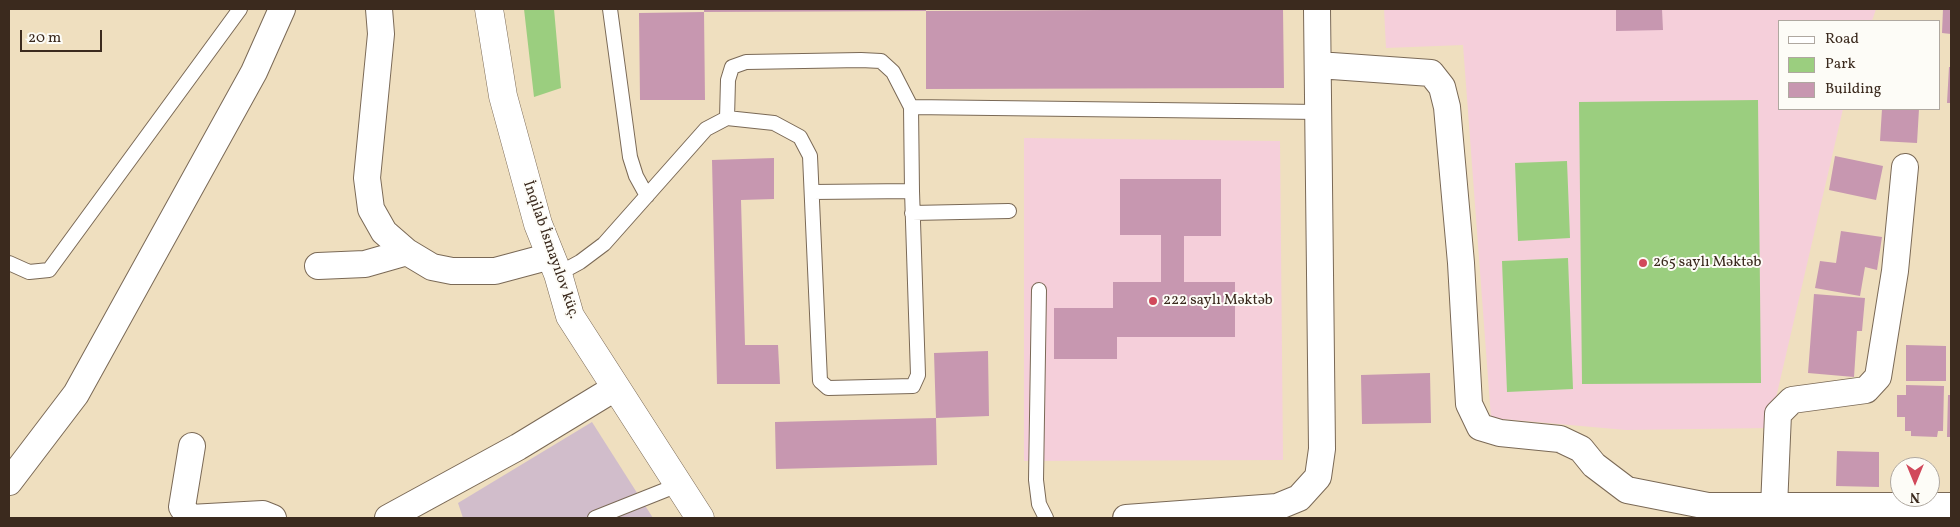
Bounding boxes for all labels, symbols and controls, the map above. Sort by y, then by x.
scale bar [22,20,105,52]
legend [1778,20,1940,110]
text: 20 m [28,28,61,49]
text: Road [1825,29,1859,50]
text: Park [1825,54,1856,75]
text: Building [1825,79,1881,100]
street label: İnqilab İsmayılov küç. [518,179,582,321]
place label: 265 saylı Məktəb [1653,254,1761,272]
marker: 265 saylı Məktəb [1637,257,1649,269]
place label: 222 saylı Məktəb [1163,292,1273,310]
marker: 222 saylı Məktəb [1147,295,1159,307]
north arrow [1890,457,1940,507]
text: N [1910,487,1920,506]

